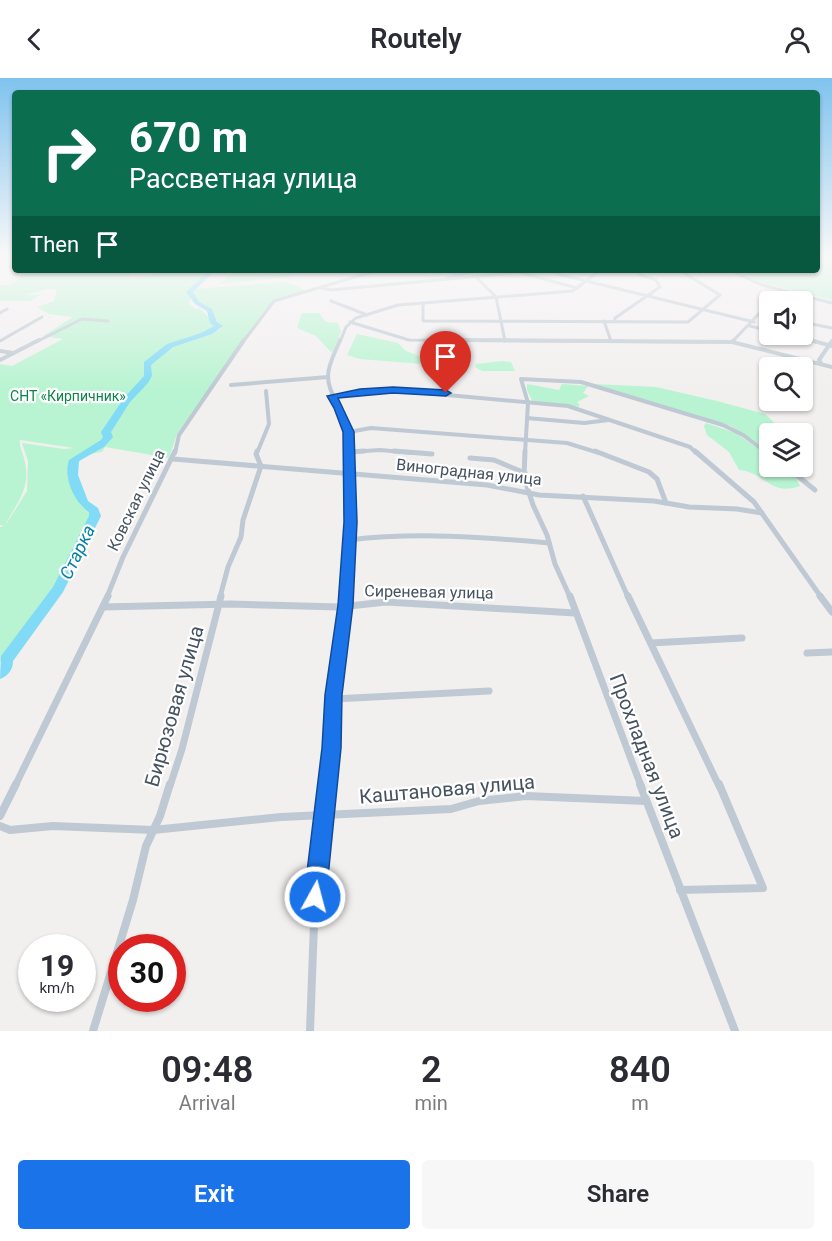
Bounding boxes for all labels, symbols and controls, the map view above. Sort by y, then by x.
icon: back [18,23,51,56]
text: Routely [370,23,462,55]
icon: person [781,23,814,56]
text: 670 m [129,113,248,162]
icon: right [30,114,108,192]
text: Рассветная улица [129,163,357,195]
icon: arrive [91,228,124,261]
text: Then [30,232,79,257]
map controls [759,291,813,477]
button: sound [759,291,813,345]
pin [420,331,471,393]
icon: arrive [429,340,462,373]
button: search [759,357,813,411]
park label: СНТ «Кирпичник» [10,388,126,404]
button: layers [759,423,813,477]
street label: Ковская улица [103,446,169,554]
street label: Виноградная улица [395,455,543,489]
water label: Старка [55,521,99,583]
street label: Сиреневая улица [364,581,494,603]
street label: Бирюзовая улица [140,623,208,789]
street label: Прохладная улица [605,670,689,842]
street label: Каштановая улица [358,769,536,809]
position arrow [283,865,347,929]
speed limit sign: 30 [108,934,186,1012]
text: 19 [40,948,74,983]
text: km/h [39,979,75,997]
text: 09:48 [161,1049,253,1091]
text: 2 [421,1049,441,1091]
text: 840 [609,1049,671,1091]
text: Arrival [179,1091,236,1115]
text: min [414,1091,448,1115]
text: m [631,1091,649,1115]
button: Exit [18,1160,410,1229]
button: Share [422,1160,814,1229]

